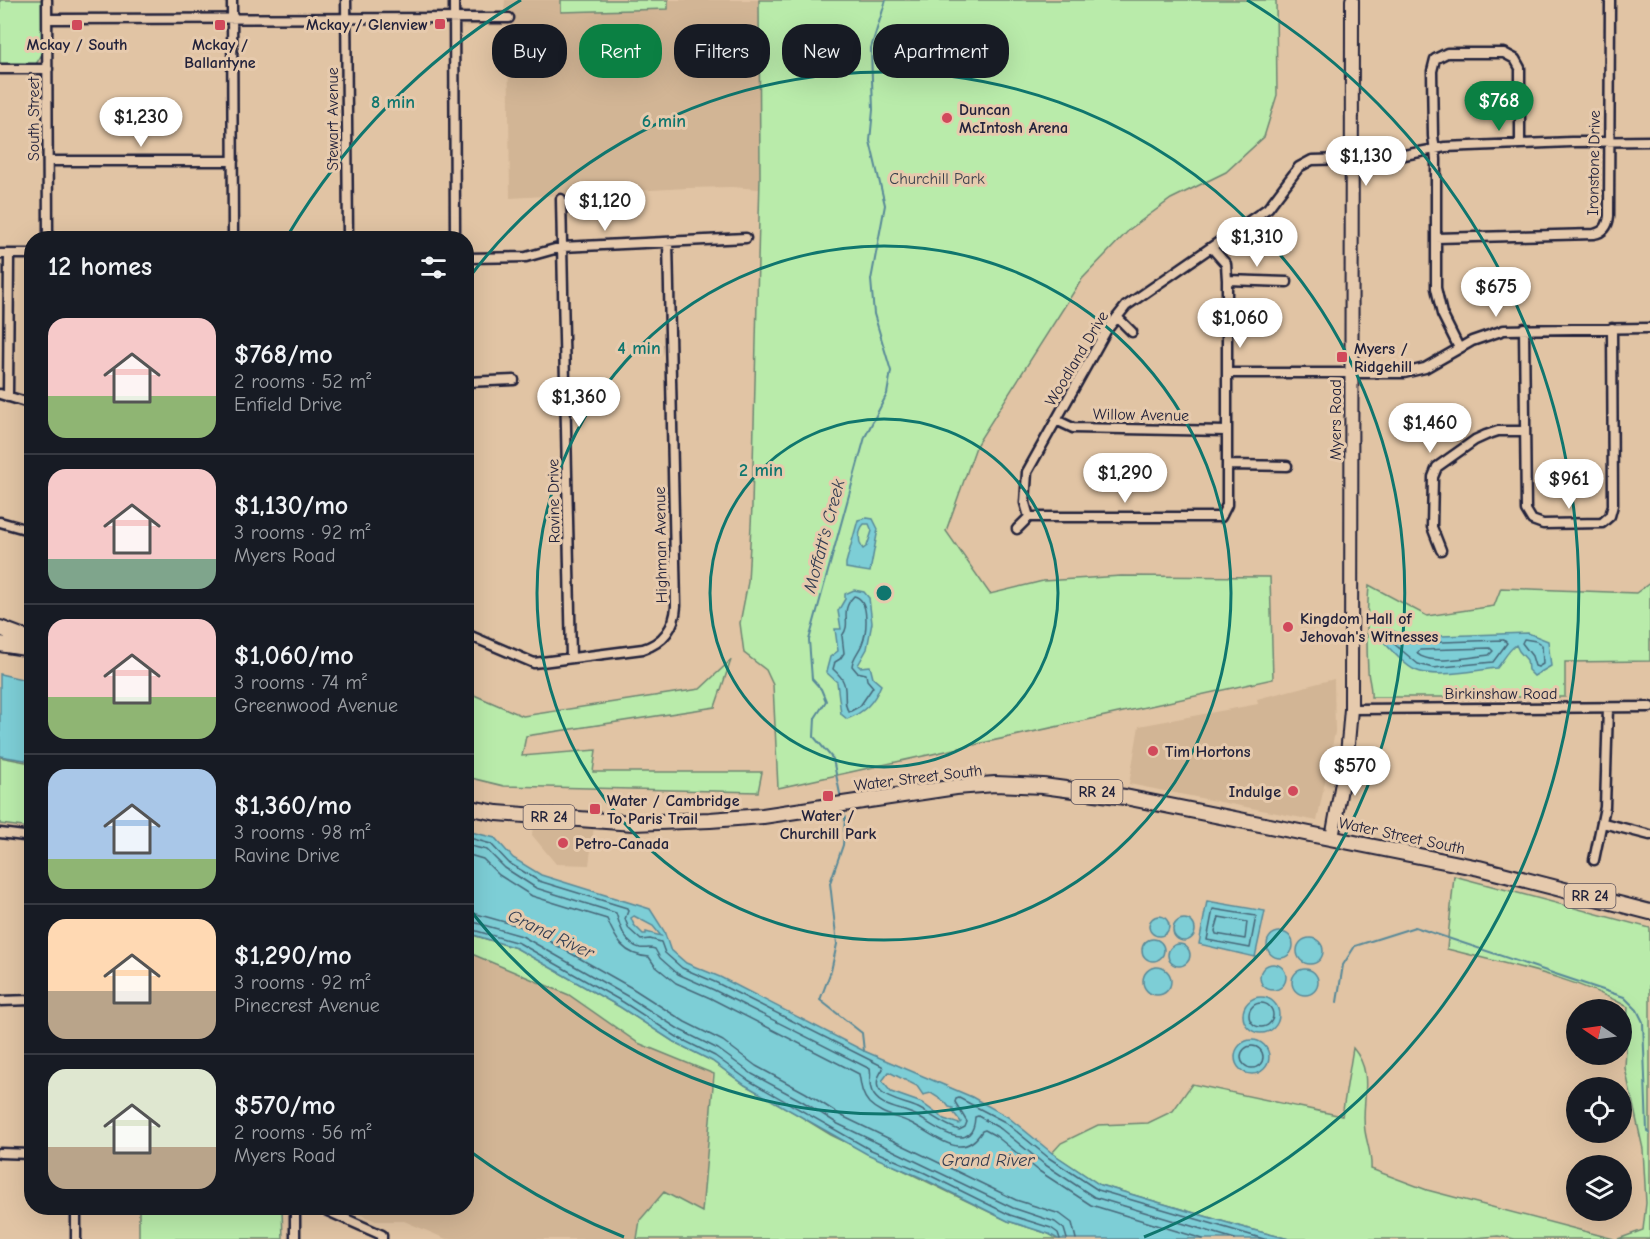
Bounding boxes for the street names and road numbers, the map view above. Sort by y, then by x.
street label: Stewart Avenue [324,67,342,171]
street label: South Street [25,77,43,161]
street label: Ironstone Drive [1584,110,1604,216]
street label: Woodland Drive [1041,308,1112,409]
street label: Myers Road [1327,379,1345,461]
street label: Willow Avenue [1093,405,1189,425]
street label: Ravine Drive [544,459,564,543]
street label: Highman Avenue [651,487,671,603]
street label: Birkinshaw Road [1444,685,1558,703]
street label: Water Street South [853,761,983,795]
road number: RR 24 [1072,780,1122,804]
road number: RR 24 [524,805,574,829]
street label: Water Street South [1337,814,1467,858]
road number: RR 24 [1564,884,1616,908]

